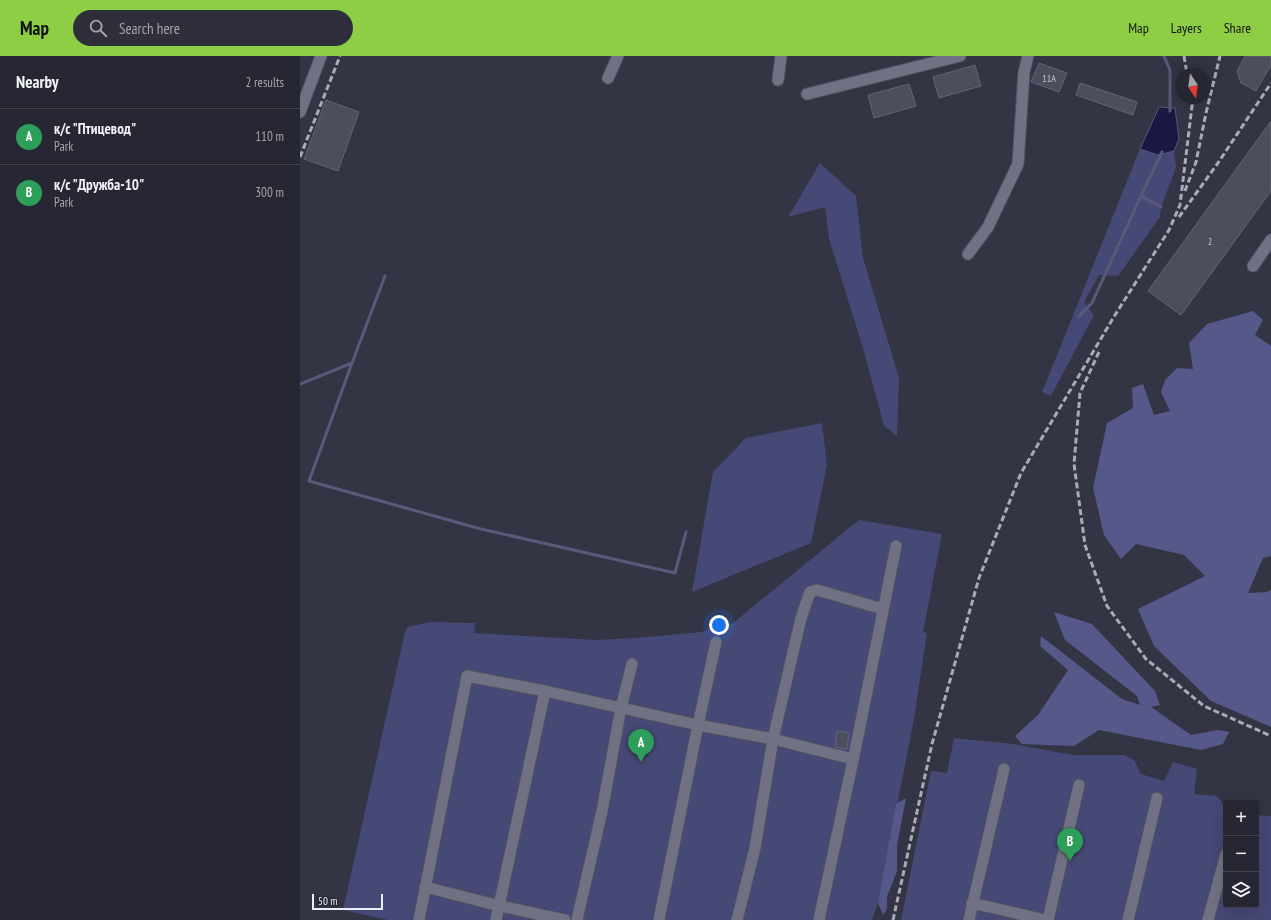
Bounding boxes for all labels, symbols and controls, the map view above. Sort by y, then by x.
search box [73,10,353,46]
text: Map [20,16,49,40]
icon: search [87,17,109,39]
text: Search here [119,19,180,38]
text: Map [1128,19,1149,37]
text: Layers [1171,19,1202,37]
text: Share [1224,19,1251,37]
north arrow [1175,68,1211,104]
text: Nearby [16,71,59,93]
house number: 11А [1042,72,1056,85]
text: 2 results [245,74,284,91]
text: к/с "Птицевод" [54,119,136,138]
text: A [26,128,32,145]
text: 110 m [255,128,284,145]
text: Park [54,138,73,155]
text: к/с "Дружба-10" [54,175,144,194]
text: B [26,184,32,201]
text: 300 m [255,184,284,201]
text: Park [54,194,73,211]
house number: 2 [1208,235,1212,248]
your location [709,615,729,635]
pin: A [628,729,654,762]
map controls [1223,800,1259,908]
button: + [1223,800,1259,836]
pin: B [1057,828,1083,861]
button: − [1223,836,1259,872]
button: layers [1223,872,1259,908]
scale bar [312,892,383,911]
text: 50 m [318,894,337,908]

